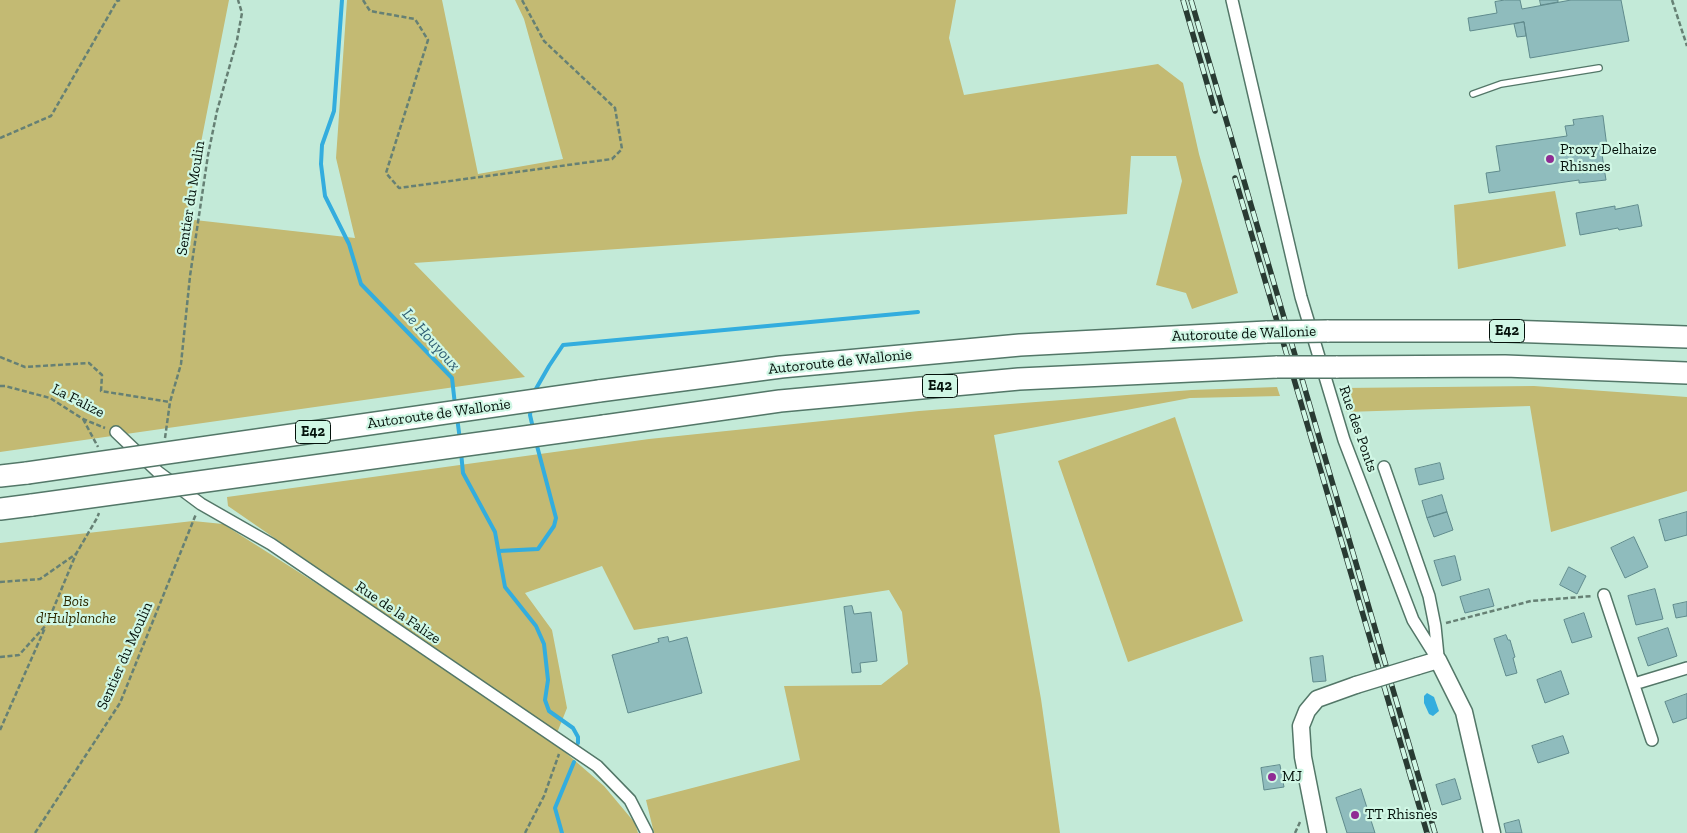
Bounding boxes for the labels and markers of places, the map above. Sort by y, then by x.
place label: Proxy Delhaize Rhisnes [1560,141,1657,176]
marker: Proxy Delhaize Rhisnes [1544,153,1556,165]
place label: MJ [1282,768,1302,786]
marker: MJ [1266,771,1278,783]
place label: TT Rhisnes [1365,806,1438,824]
marker: TT Rhisnes [1349,809,1361,821]

